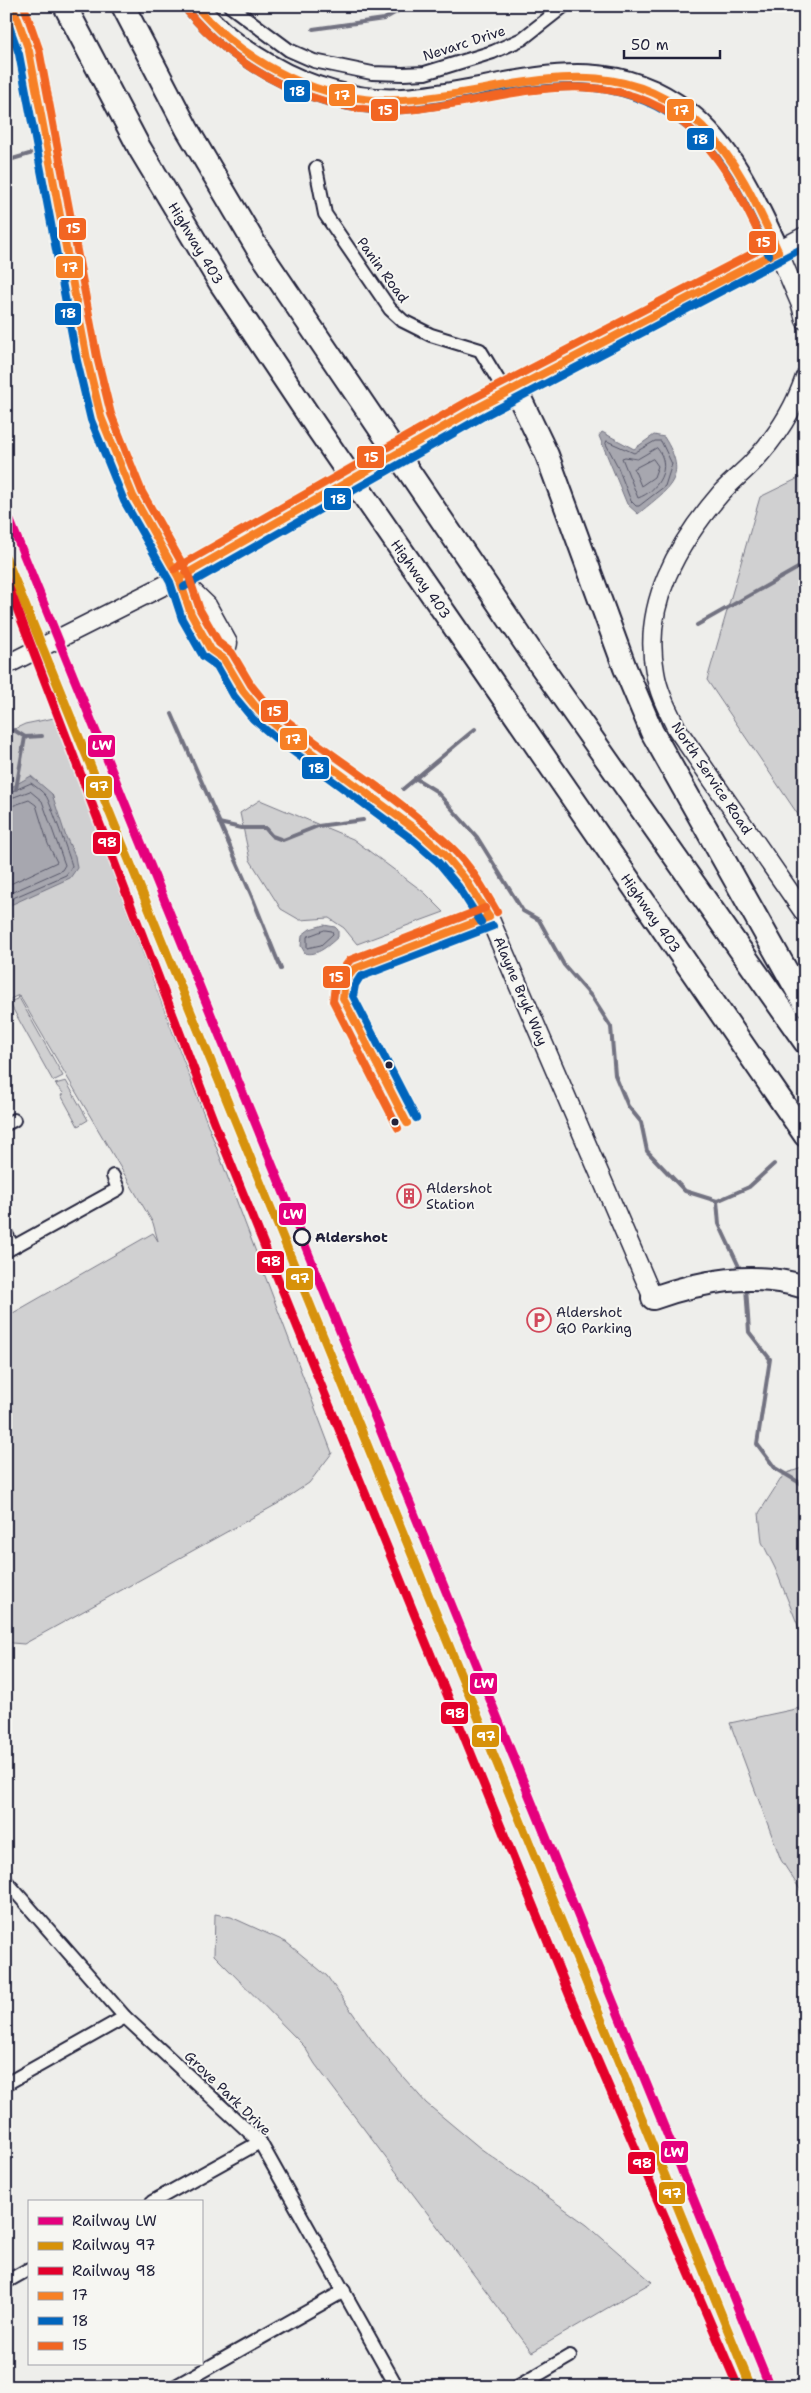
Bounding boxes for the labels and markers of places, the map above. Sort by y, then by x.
unlabelled marker [384,1060,394,1070]
unlabelled marker [390,1117,400,1127]
place label: Aldershot Station [426,1179,492,1213]
building icon: Aldershot Station [396,1183,422,1209]
marker: Aldershot [293,1228,311,1246]
place label: Aldershot [315,1228,388,1246]
place label: Aldershot GO Parking [556,1303,632,1337]
parking icon: Aldershot GO Parking [526,1307,552,1333]

